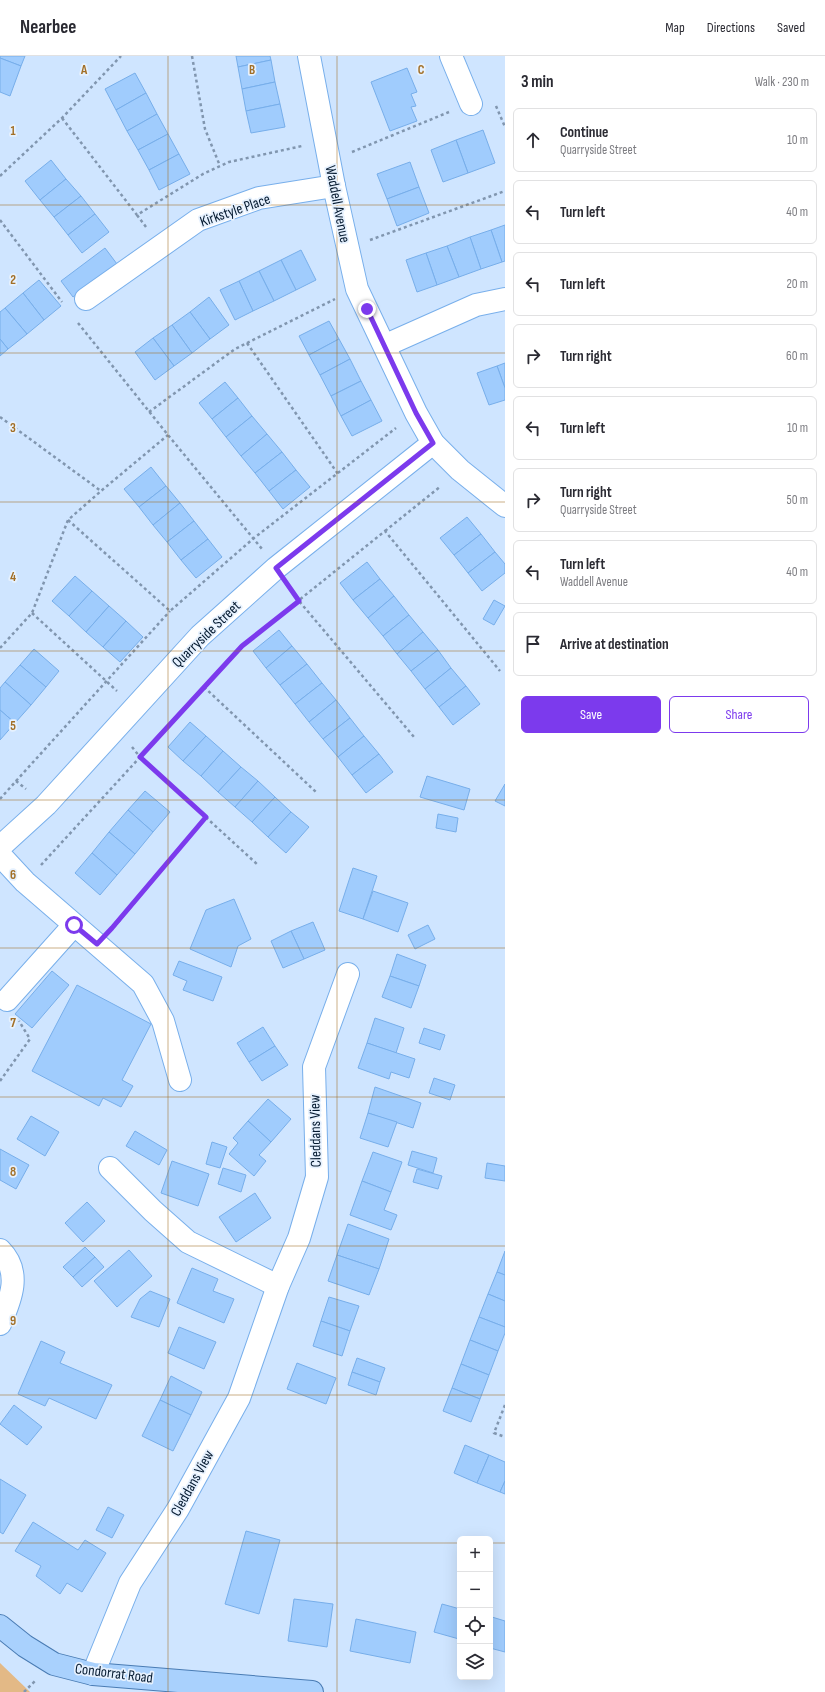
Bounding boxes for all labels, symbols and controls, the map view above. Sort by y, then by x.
text: Nearbee [20,16,76,39]
text: Map [665,19,685,36]
text: Directions [707,19,755,36]
text: Saved [777,19,805,36]
text: A [80,62,88,78]
text: B [249,62,255,78]
text: C [418,62,425,78]
text: 3 min [521,72,554,92]
text: Walk · 230 m [755,74,809,90]
text: 1 [10,123,16,139]
text: Continue [560,123,609,142]
icon: ahead [522,129,544,151]
text: 10 m [787,132,808,148]
text: Quarryside Street [560,142,637,158]
street label: Waddell Avenue [321,164,354,244]
street label: Kirkstyle Place [197,190,273,231]
icon: left [522,201,544,223]
text: Turn left [560,203,605,222]
text: 40 m [786,204,808,220]
text: 2 [10,272,16,288]
icon: left [522,273,544,295]
text: Turn left [560,275,605,294]
text: 20 m [786,276,808,292]
route end [358,300,376,318]
icon: right [522,345,544,367]
text: Turn right [560,347,612,366]
text: 60 m [786,348,808,364]
icon: left [522,417,544,439]
text: Turn left [560,419,605,438]
text: 3 [10,420,16,436]
text: 10 m [787,420,808,436]
text: Turn right [560,483,612,502]
icon: right [522,489,544,511]
text: 50 m [787,492,808,508]
text: Quarryside Street [560,502,637,518]
text: Turn left [560,555,605,574]
icon: left [522,561,544,583]
text: 40 m [786,564,808,580]
text: 4 [10,569,16,585]
text: Waddell Avenue [560,574,628,590]
street label: Quarryside Street [168,597,245,672]
icon: arrive [522,633,544,655]
text: Arrive at destination [560,635,669,654]
button: Save [521,696,661,733]
button: Share [669,696,809,733]
text: 5 [10,718,16,734]
text: 6 [10,867,16,883]
route start [65,916,83,934]
text: 7 [10,1015,16,1031]
street label: Cleddans View [305,1094,326,1167]
text: 8 [10,1164,16,1180]
text: 9 [10,1313,16,1329]
street label: Cleddans View [167,1446,219,1520]
map controls [457,1536,493,1680]
button: + [457,1536,493,1572]
button: − [457,1572,493,1608]
button: locate [457,1608,493,1644]
button: layers [457,1644,493,1680]
street label: Condorrat Road [74,1659,154,1688]

